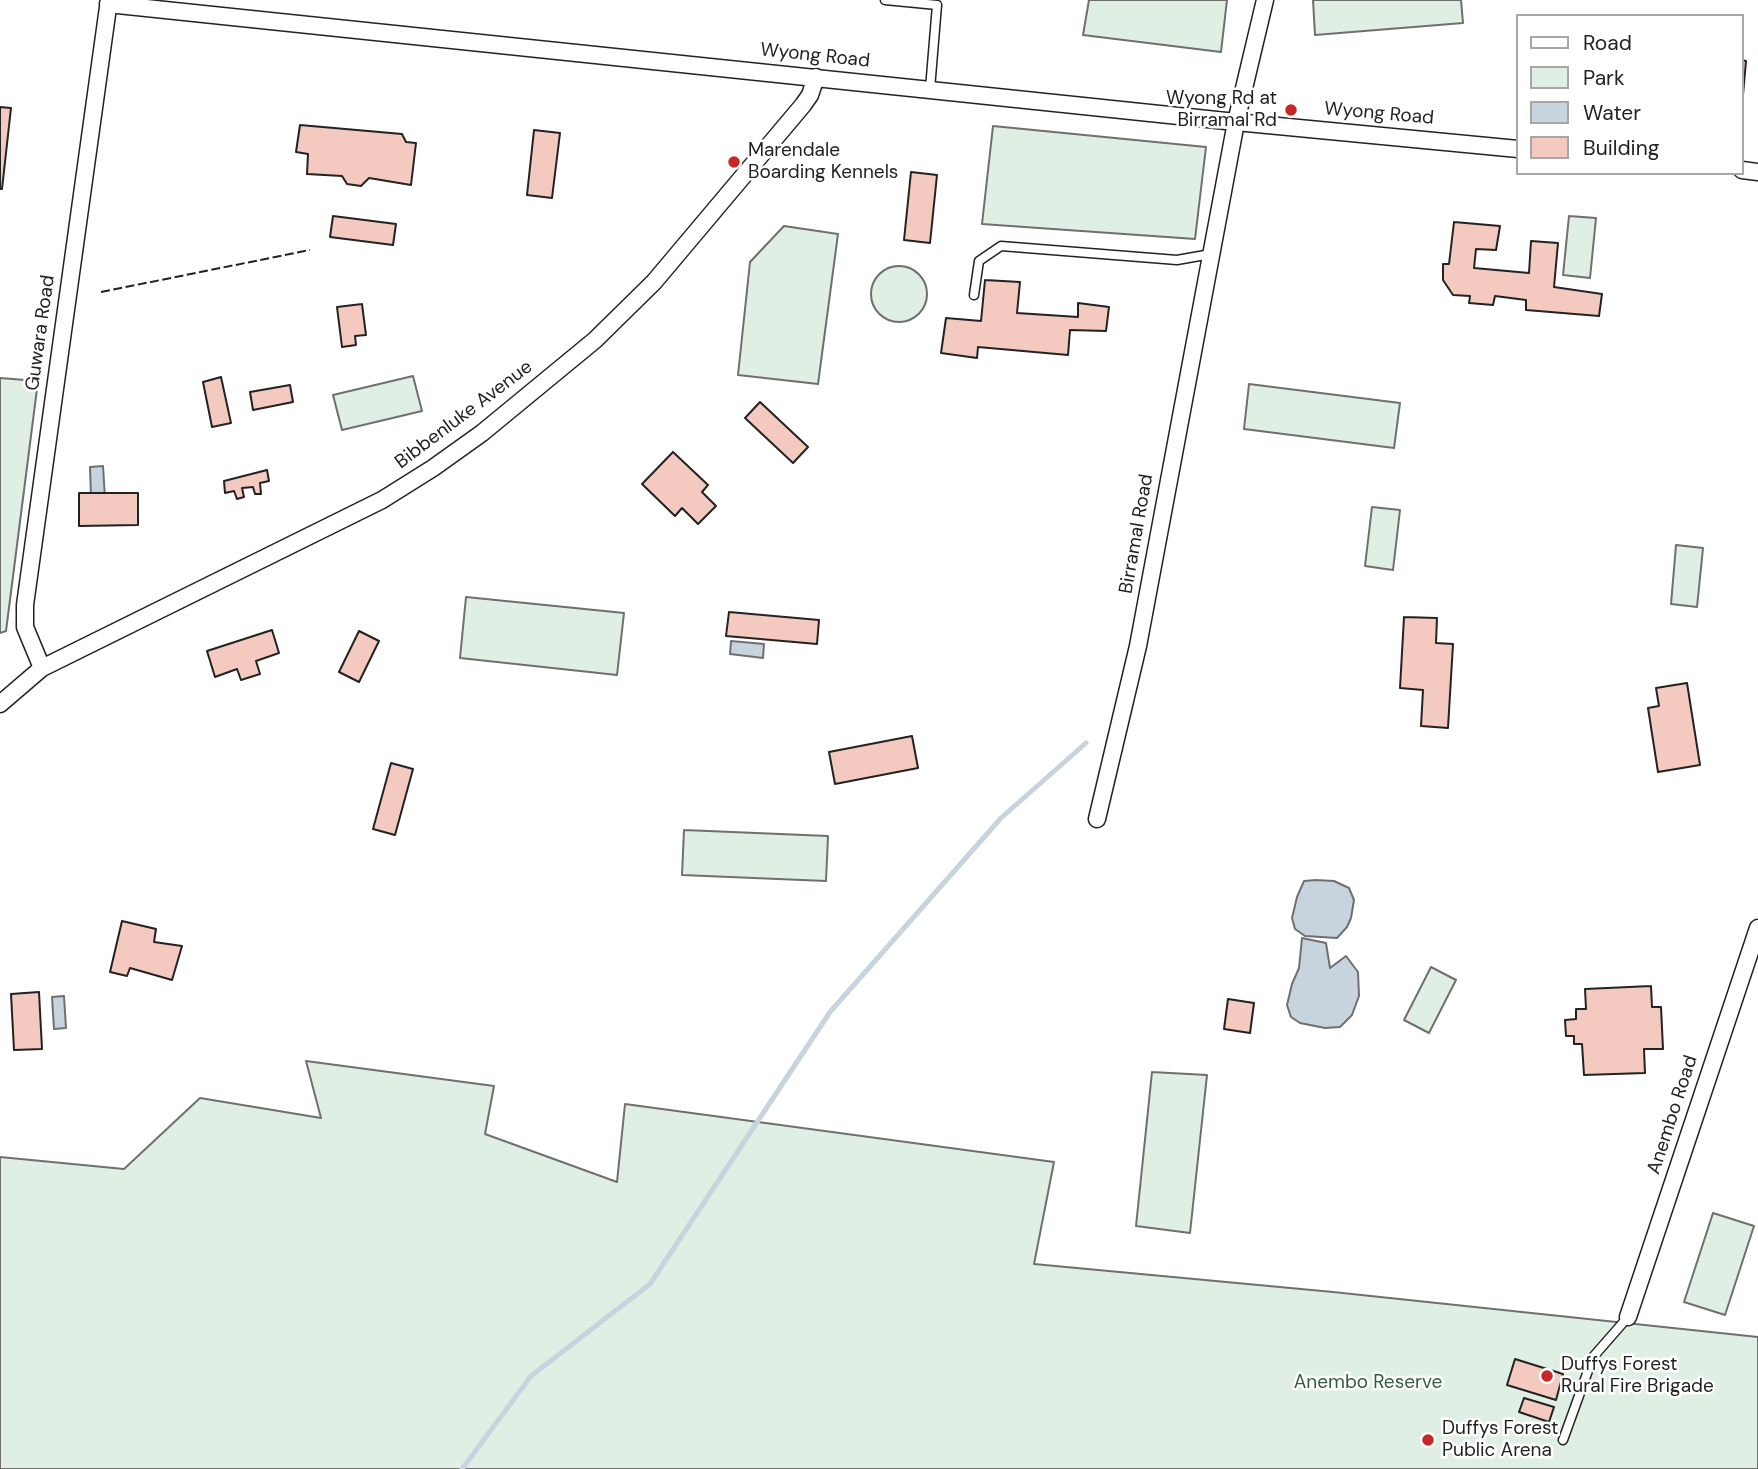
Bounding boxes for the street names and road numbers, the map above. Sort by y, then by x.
street label: Wyong Road [759,39,871,73]
street label: Wyong Road [1323,98,1435,130]
street label: Guwara Road [22,274,60,392]
street label: Bibbenluke Avenue [391,356,537,474]
street label: Birramal Road [1115,472,1159,596]
street label: Anembo Road [1643,1053,1703,1177]

